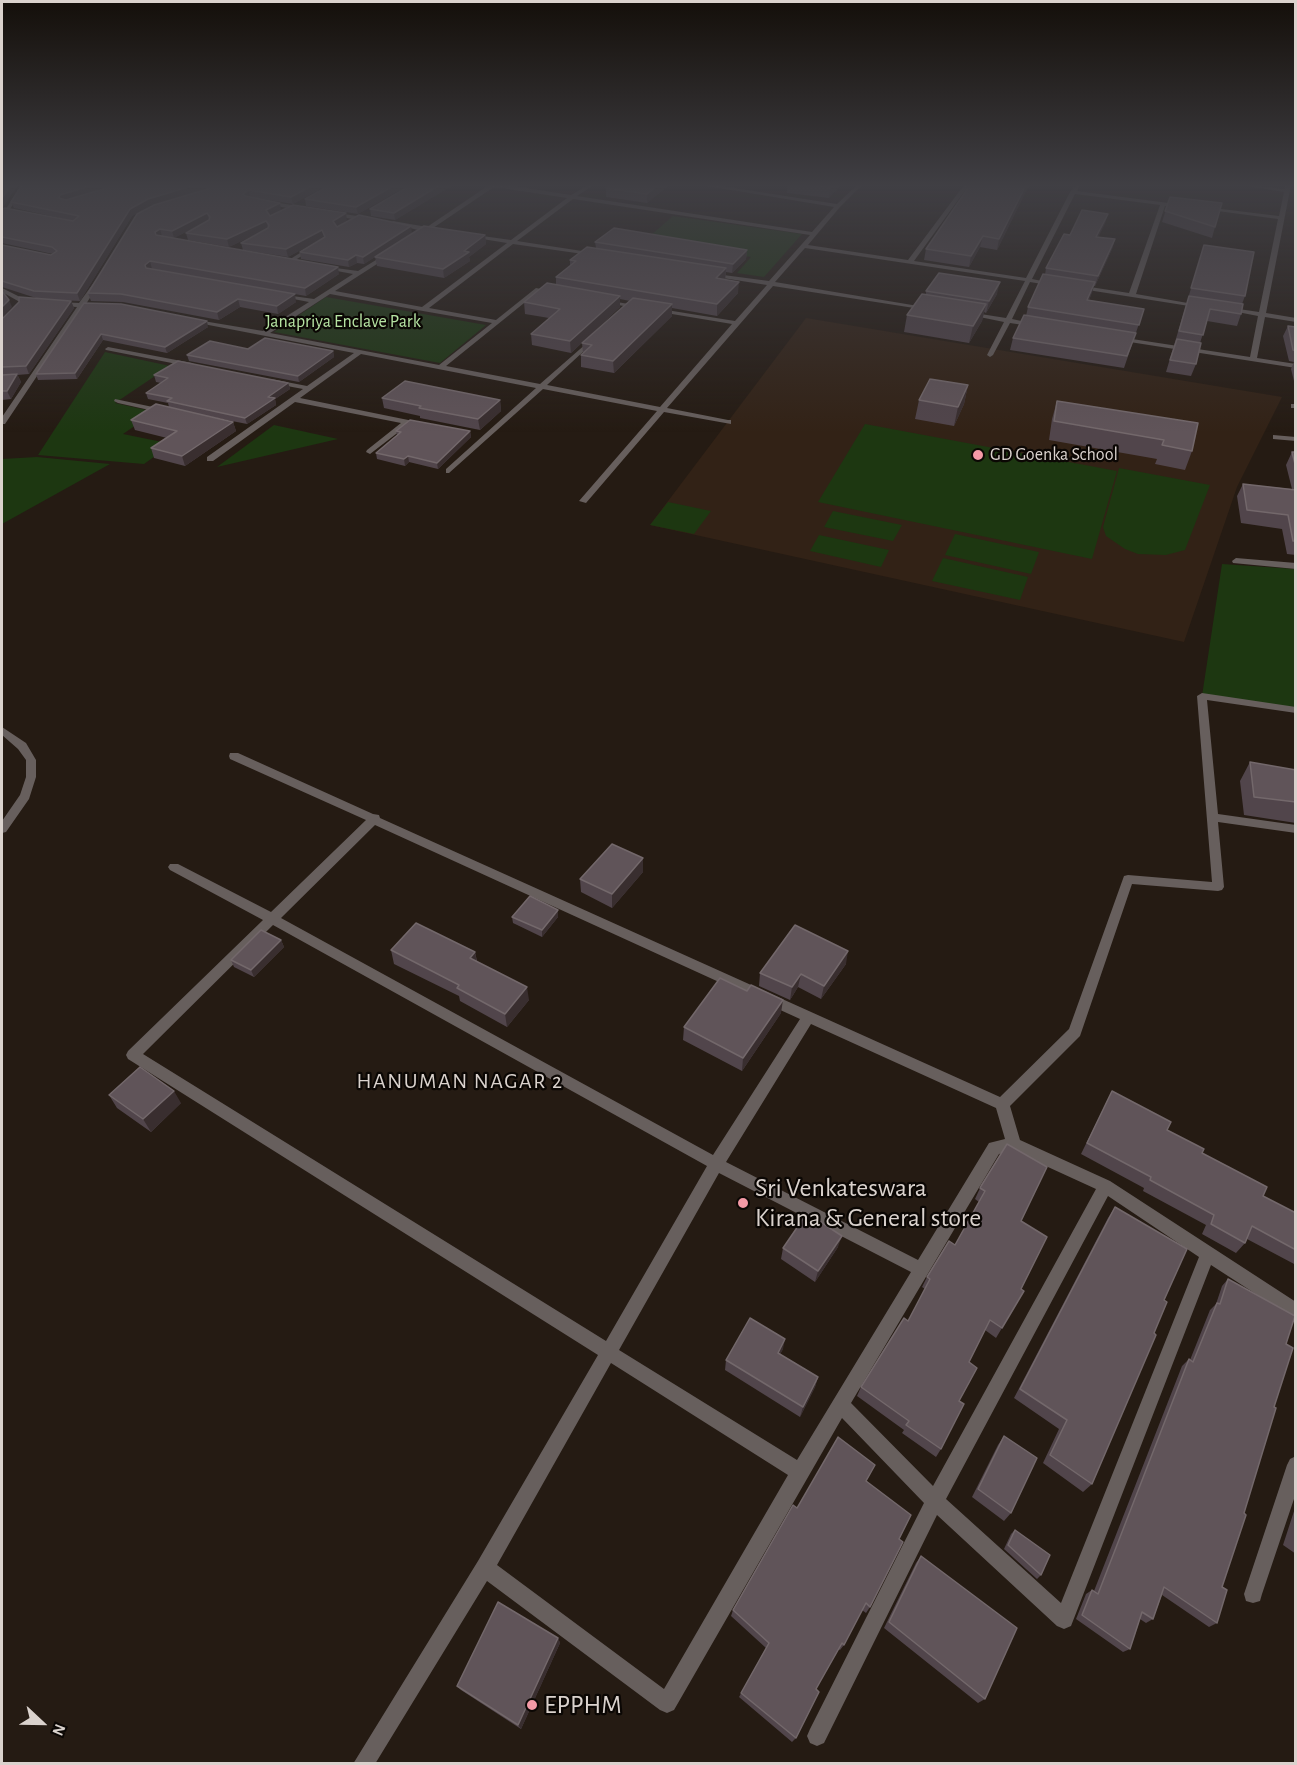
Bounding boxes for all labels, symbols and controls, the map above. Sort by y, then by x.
park label: Janapriya Enclave Park [265,311,421,333]
place label: GD Goenka School [990,444,1118,466]
marker: GD Goenka School [971,448,985,462]
district label: HANUMAN NAGAR 2 [356,1068,564,1094]
place label: Sri Venkateswara Kirana & General store [755,1172,981,1234]
marker: Sri Venkateswara Kirana & General store [736,1196,750,1210]
place label: EPPHM [544,1689,622,1721]
north arrow [12,1693,72,1753]
marker: EPPHM [525,1698,539,1712]
text: N [49,1722,68,1738]

